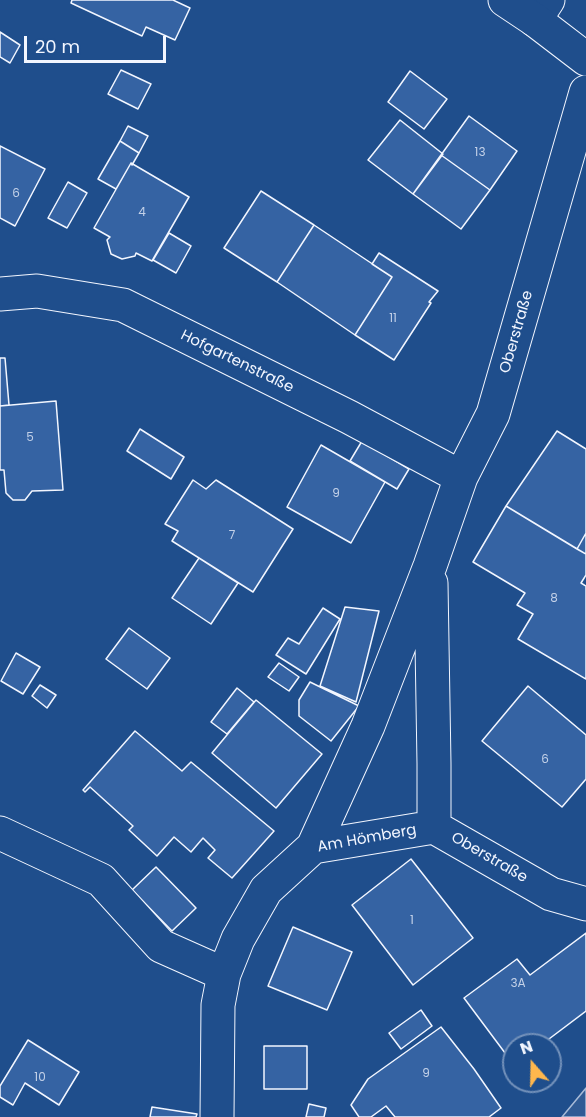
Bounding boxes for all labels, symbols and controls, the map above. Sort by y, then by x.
scale bar [27,24,170,62]
text: 20 m [35,34,80,59]
house number: 13 [475,146,485,160]
house number: 6 [12,187,20,201]
house number: 4 [138,206,146,220]
street label: Oberstraße [497,288,537,376]
house number: 11 [389,312,397,326]
street label: Hofgartenstraße [177,327,297,397]
house number: 5 [26,431,34,445]
house number: 9 [332,487,340,501]
house number: 7 [229,529,235,543]
house number: 8 [550,592,558,606]
house number: 6 [541,753,549,767]
street label: Am Hömberg [316,821,418,857]
street label: Oberstraße [448,829,530,887]
house number: 1 [410,914,414,928]
house number: 3A [510,977,526,991]
north arrow [502,1033,562,1093]
text: N [517,1035,536,1060]
house number: 9 [422,1067,430,1081]
house number: 10 [34,1071,46,1085]

